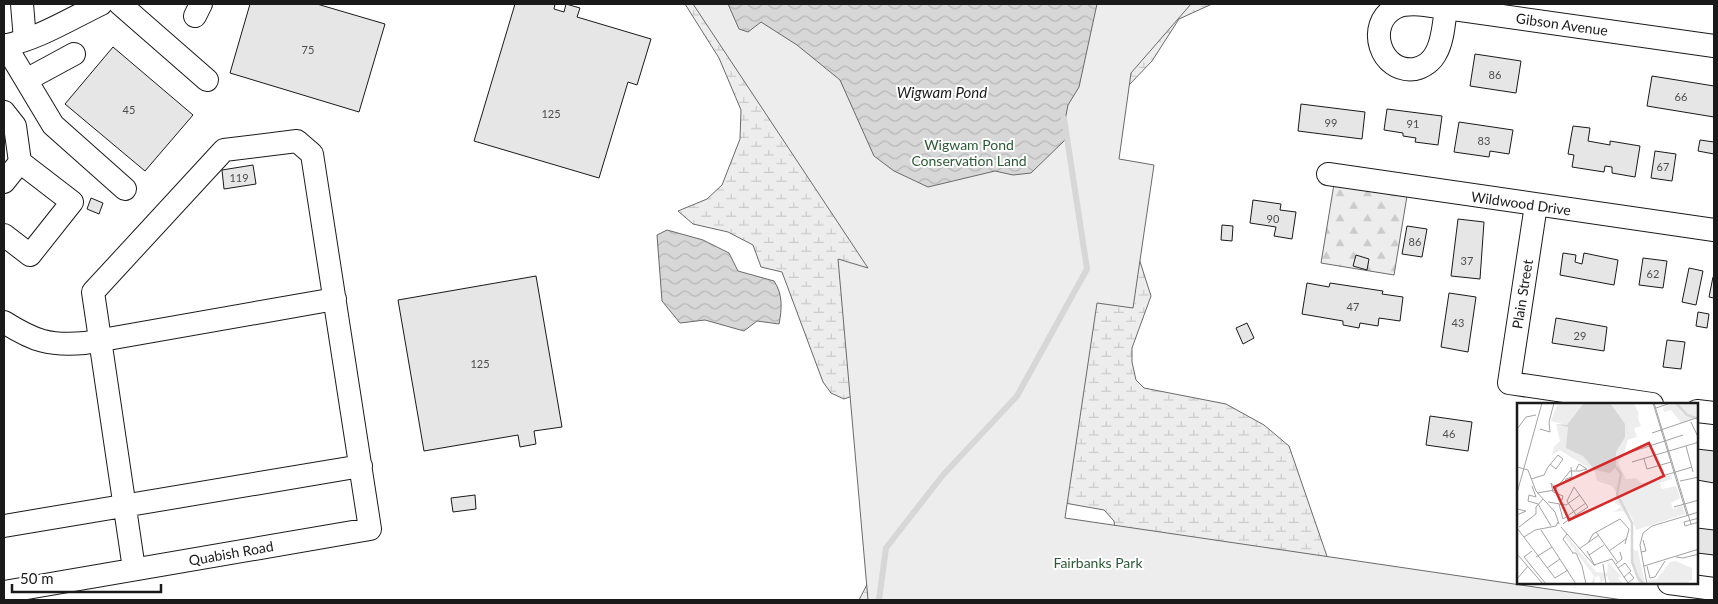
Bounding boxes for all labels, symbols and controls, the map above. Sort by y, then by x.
street label: Gibson Avenue [1515,9,1609,39]
house number: 75 [302,43,314,56]
house number: 86 [1489,68,1501,81]
water label: Wigwam Pond [897,83,987,101]
house number: 66 [1675,90,1687,103]
house number: 45 [123,103,135,116]
house number: 125 [541,107,561,120]
house number: 99 [1325,116,1337,129]
house number: 91 [1407,117,1419,130]
house number: 83 [1478,134,1490,147]
park label: Wigwam Pond Conservation Land [911,136,1027,169]
house number: 67 [1657,160,1669,173]
house number: 119 [229,171,249,184]
street label: Wildwood Drive [1470,188,1572,218]
house number: 90 [1267,212,1280,225]
house number: 86 [1409,235,1421,248]
house number: 37 [1461,254,1473,267]
street label: Plain Street [1508,258,1536,330]
house number: 62 [1647,267,1659,280]
house number: 47 [1347,300,1359,313]
house number: 43 [1452,316,1464,329]
house number: 29 [1574,329,1586,342]
house number: 125 [470,357,490,370]
inset map [1517,403,1698,584]
house number: 46 [1443,427,1455,440]
street label: Quabish Road [187,537,275,569]
park label: Fairbanks Park [1053,554,1143,571]
scale bar [12,562,161,594]
text: 50 m [20,569,54,587]

